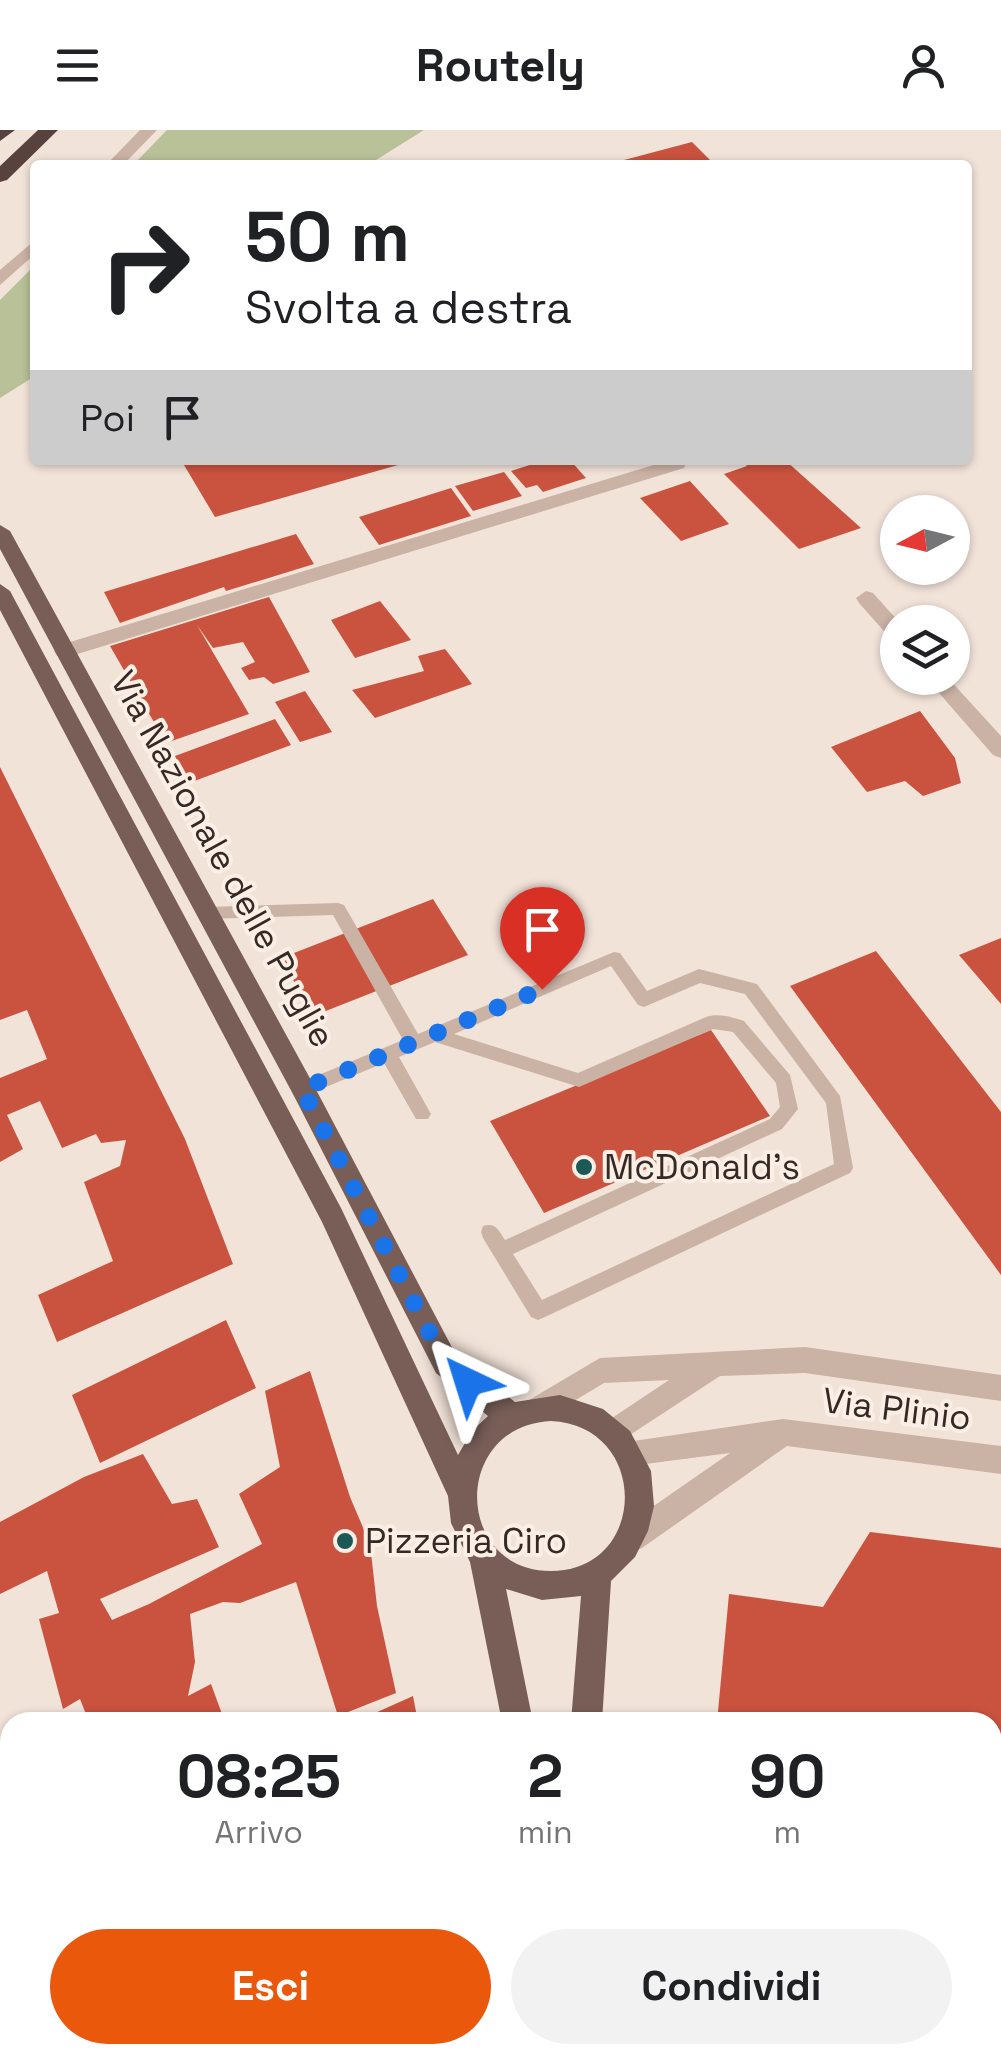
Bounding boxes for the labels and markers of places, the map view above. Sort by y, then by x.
pin [500,887,585,990]
place label: McDonald's [604,1145,800,1189]
marker: McDonald's [573,1156,595,1178]
place label: Pizzeria Ciro [365,1519,567,1563]
marker: Pizzeria Ciro [334,1530,356,1552]

